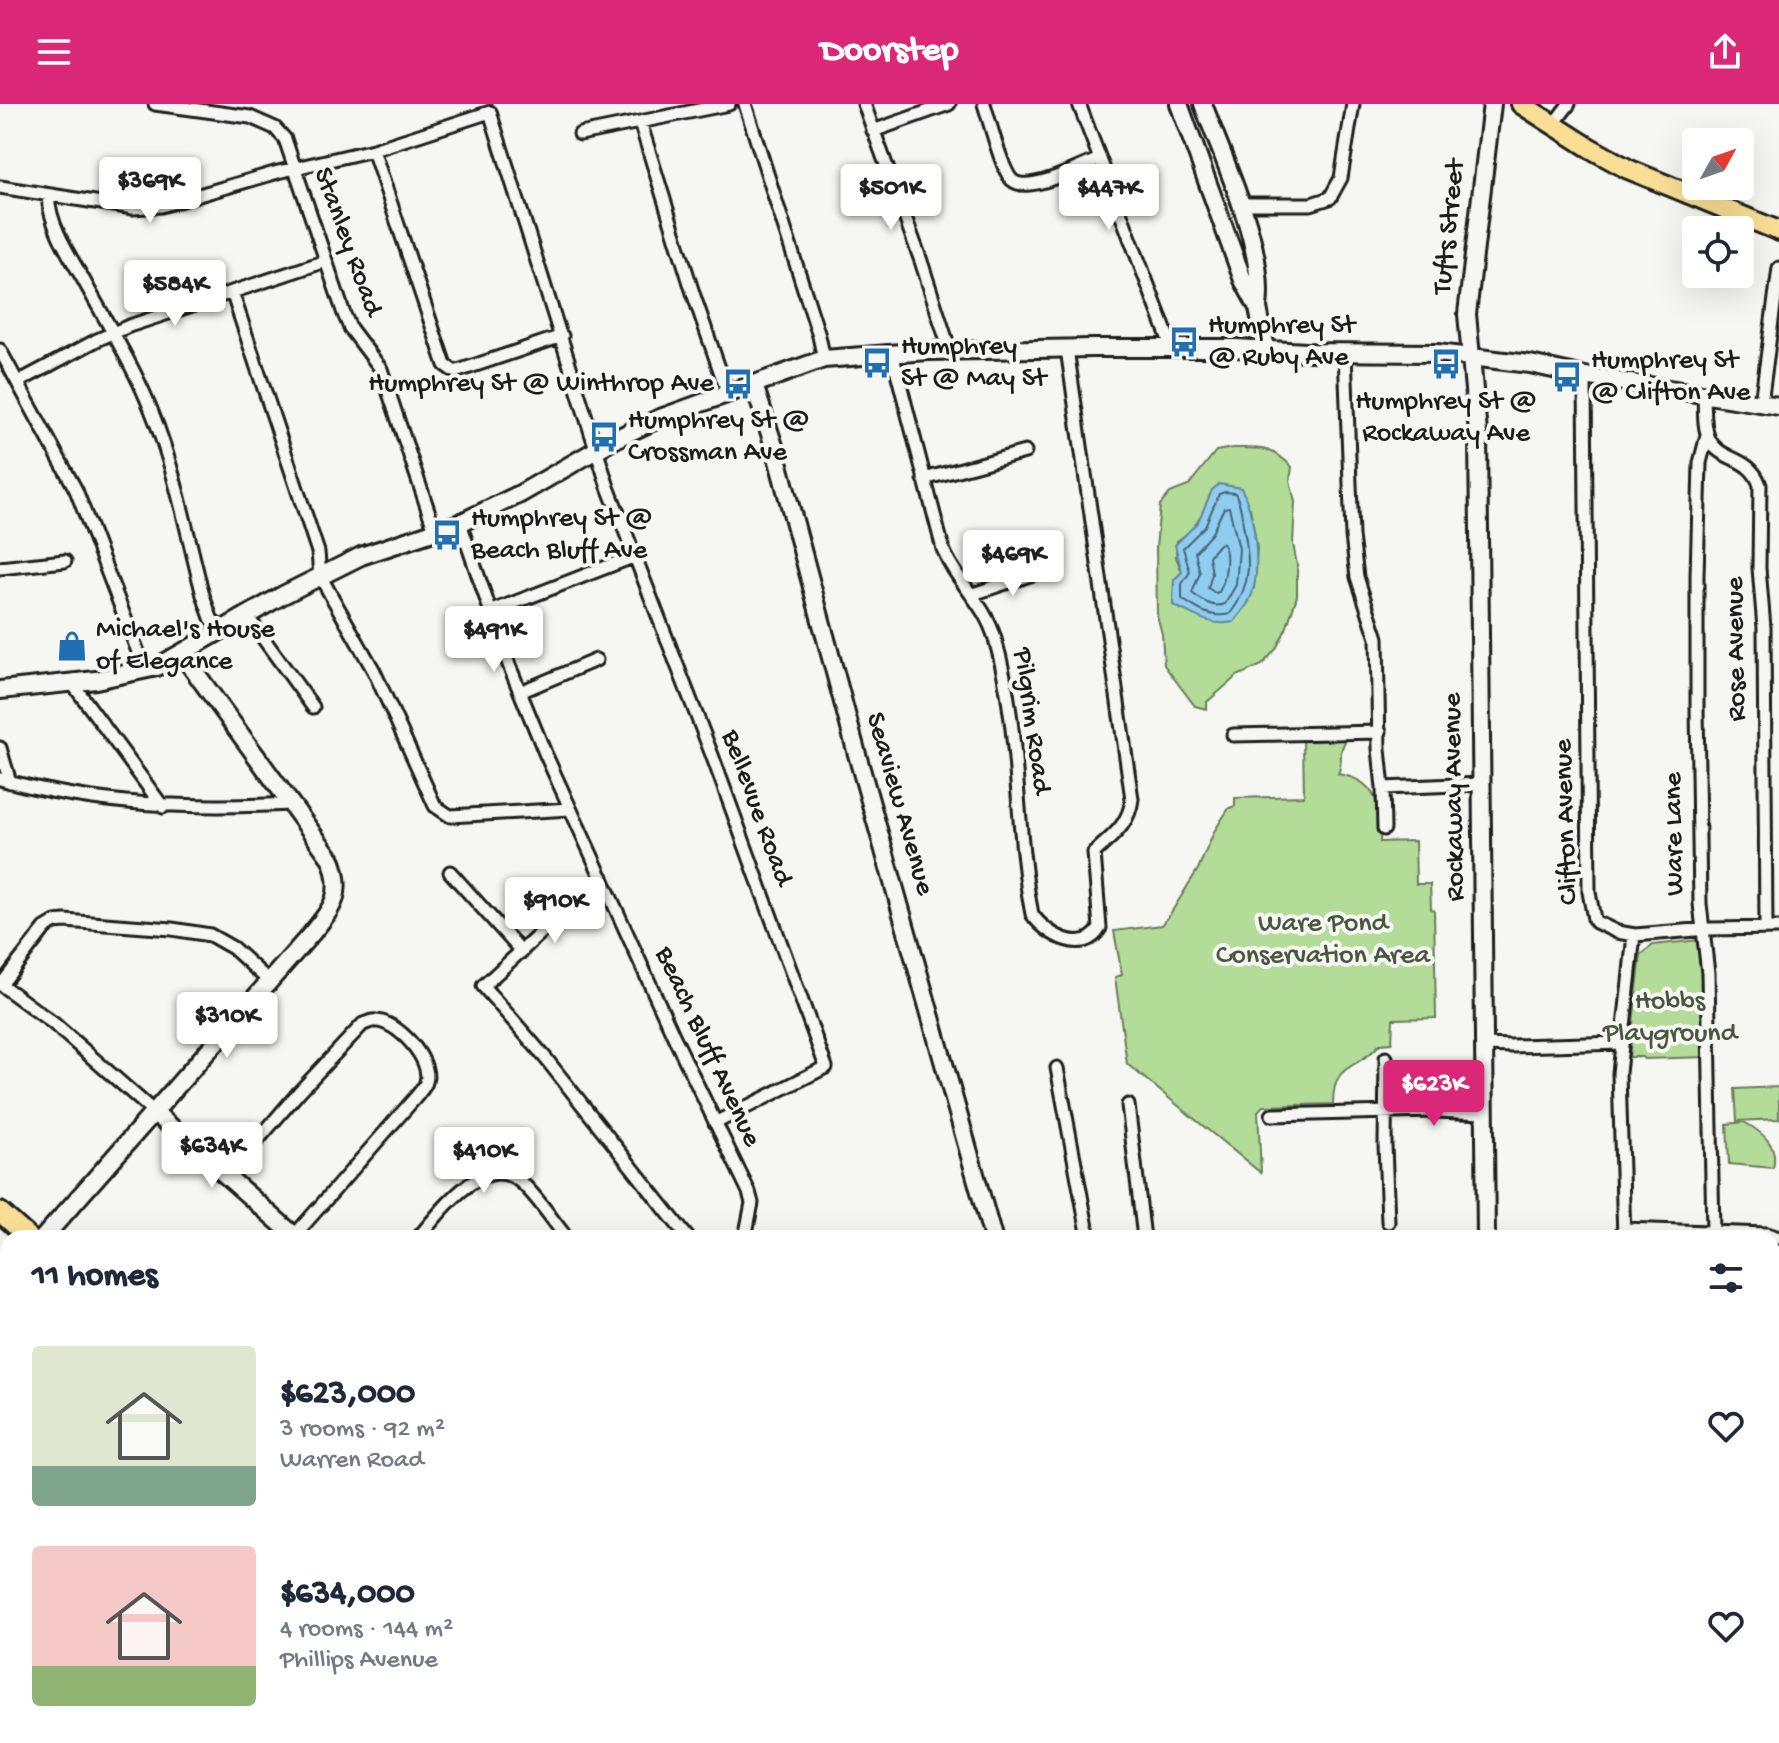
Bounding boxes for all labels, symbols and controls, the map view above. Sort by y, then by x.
icon: menu [32,30,76,74]
icon: share [1703,30,1747,74]
text: Doorstep [821,31,958,74]
north arrow [1682,128,1754,200]
map controls [1682,128,1754,288]
street label: Tufts Street [1426,155,1474,298]
pin: $369K [94,157,206,225]
street label: Stanley Road [305,163,390,323]
pin: $501K [835,164,947,232]
pin: $447K [1053,164,1165,232]
text: $369K [117,167,183,198]
text: $501K [859,174,923,205]
text: $447K [1077,174,1141,205]
button: locate [1682,216,1754,288]
pin: $584K [119,260,231,328]
text: $584K [142,270,208,301]
place label: Humphrey St @ Ruby Ave [1208,310,1358,375]
bus stop icon: Humphrey St @ Ruby Ave [1167,325,1201,359]
place label: Humphrey St @ May St [901,331,1049,396]
place label: Humphrey St @ Clifton Ave [1591,345,1751,410]
bus stop icon: Humphrey St @ May St [860,346,894,380]
bus stop icon: Humphrey St @ Rockaway Ave [1429,347,1463,381]
bus stop icon: Humphrey St @ Clifton Ave [1550,360,1584,394]
bus stop icon: Humphrey St @ Winthrop Ave [721,367,755,401]
place label: Humphrey St @ Winthrop Ave [368,368,715,401]
place label: Humphrey St @ Rockaway Ave [1355,386,1537,451]
place label: Humphrey St @ Crossman Ave [628,405,809,470]
bus stop icon: Humphrey St @ Crossman Ave [587,420,621,454]
place label: Humphrey St @ Beach Bluff Ave [470,503,652,568]
bus stop icon: Humphrey St @ Beach Bluff Ave [430,518,464,552]
pin: $469K [957,530,1069,598]
text: $469K [981,540,1045,571]
street label: Rose Avenue [1719,576,1755,722]
pin: $491K [438,606,550,674]
place label: Michael's House of Elegance [96,614,275,679]
text: $491K [463,616,525,647]
shop icon: Michael's House of Elegance [55,629,89,663]
street label: Pilgrim Road [1004,645,1058,799]
street label: Rockaway Avenue [1437,692,1473,902]
street label: Seaview Avenue [857,709,941,900]
street label: Bellevue Road [712,725,800,893]
street label: Clifton Avenue [1548,738,1586,906]
street label: Ware Lane [1657,771,1693,896]
pin: $910K [499,877,611,945]
text: $910K [523,887,587,918]
park label: Ware Pond Conservation Area [1216,908,1431,973]
street label: Beach Bluff Avenue [646,941,768,1153]
park label: Hobbs Playground [1602,986,1740,1051]
pin: $310K [171,992,283,1060]
text: $310K [195,1002,259,1033]
pin: $623K [1378,1060,1490,1128]
text: $623K [1401,1070,1467,1101]
pin: $634K [156,1122,268,1190]
pin: $410K [428,1127,540,1195]
text: $634K [180,1132,244,1163]
text: $410K [452,1137,516,1168]
icon: filters [1704,1256,1748,1300]
text: 11 homes [32,1258,158,1298]
text: $623,000 [280,1375,415,1415]
icon: home [96,1378,192,1474]
icon: heart [1704,1404,1748,1448]
text: 3 rooms · 92 m² [280,1415,445,1446]
text: Warren Road [280,1446,424,1477]
text: $634,000 [280,1575,415,1615]
icon: home [96,1578,192,1674]
icon: heart [1704,1604,1748,1648]
text: 4 rooms · 144 m² [280,1615,453,1646]
text: Phillips Avenue [280,1646,438,1677]

